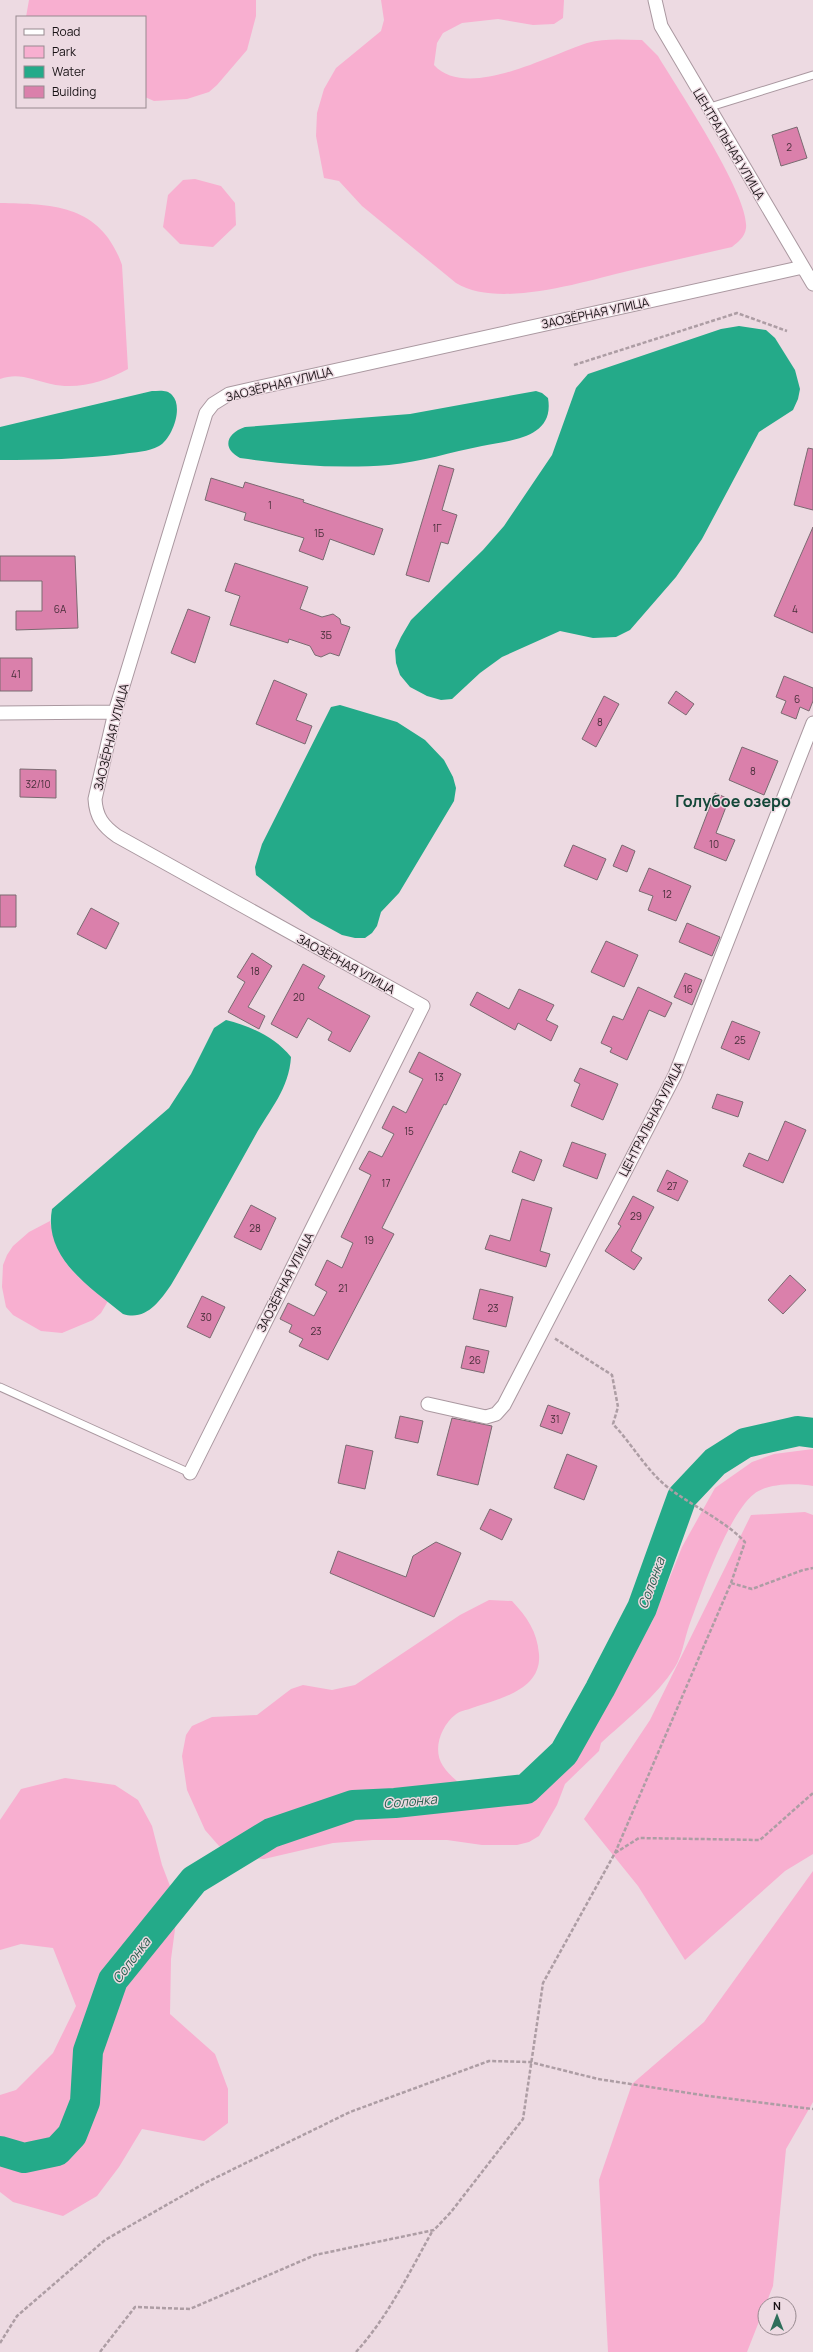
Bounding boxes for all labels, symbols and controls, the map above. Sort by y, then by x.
legend [16,16,146,108]
text: Road [52,23,80,40]
text: Park [52,43,77,60]
text: Water [52,63,86,80]
text: Building [52,83,96,100]
street label: ЦЕНТРАЛЬНАЯ УЛИЦА [689,85,769,203]
house number: 2 [786,140,792,154]
street label: ЗАОЗЁРНАЯ УЛИЦА [540,293,651,333]
street label: ЗАОЗЁРНАЯ УЛИЦА [224,362,335,406]
house number: 1 [268,498,272,512]
house number: 1Г [432,521,442,535]
house number: 1Б [314,526,324,540]
house number: 6А [54,602,67,616]
house number: 4 [792,602,798,616]
house number: 3Б [320,628,332,642]
house number: 41 [11,667,21,681]
street label: ЗАОЗЁРНАЯ УЛИЦА [89,681,133,792]
house number: 6 [794,692,800,706]
house number: 8 [597,715,603,729]
house number: 8 [750,764,756,778]
house number: 32/10 [25,777,51,791]
district label: Голубое озеро [675,790,791,812]
house number: 10 [709,837,719,851]
house number: 12 [662,887,672,901]
street label: ЗАОЗЁРНАЯ УЛИЦА [294,930,398,998]
house number: 18 [250,964,260,978]
house number: 16 [683,982,693,996]
house number: 20 [293,990,305,1004]
house number: 25 [734,1033,746,1047]
street label: ЦЕНТРАЛЬНАЯ УЛИЦА [615,1058,688,1179]
house number: 13 [434,1070,444,1084]
house number: 15 [404,1124,414,1138]
house number: 17 [382,1176,390,1190]
house number: 27 [667,1179,677,1193]
house number: 29 [630,1209,642,1223]
house number: 28 [249,1221,261,1235]
street label: ЗАОЗЁРНАЯ УЛИЦА [253,1229,318,1335]
house number: 19 [364,1233,374,1247]
house number: 21 [338,1281,348,1295]
house number: 23 [487,1301,499,1315]
house number: 30 [200,1310,212,1324]
house number: 23 [310,1324,322,1338]
house number: 26 [469,1353,481,1367]
house number: 31 [550,1412,560,1426]
water label: Солонка [633,1554,669,1611]
water label: Солонка [383,1790,438,1812]
water label: Солонка [108,1933,155,1987]
north arrow [757,2296,797,2336]
text: N [773,2298,781,2313]

